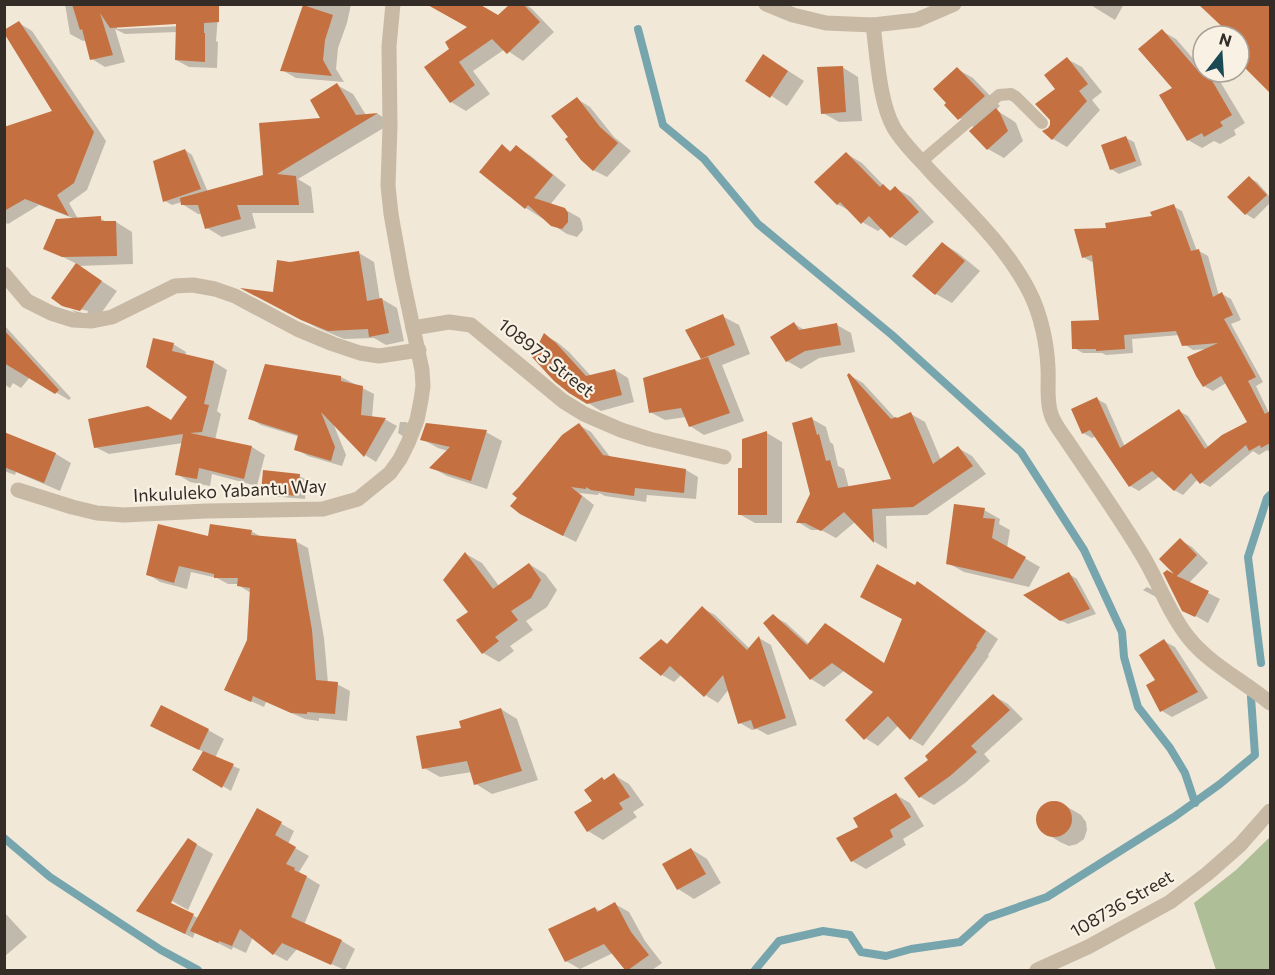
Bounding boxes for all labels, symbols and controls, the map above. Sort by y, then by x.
north arrow [1191,24,1251,84]
text: N [1217,28,1234,50]
street label: 108973 Street [494,313,599,401]
street label: Inkululeko Yabantu Way [133,474,327,506]
street label: 108736 Street [1066,865,1177,941]

